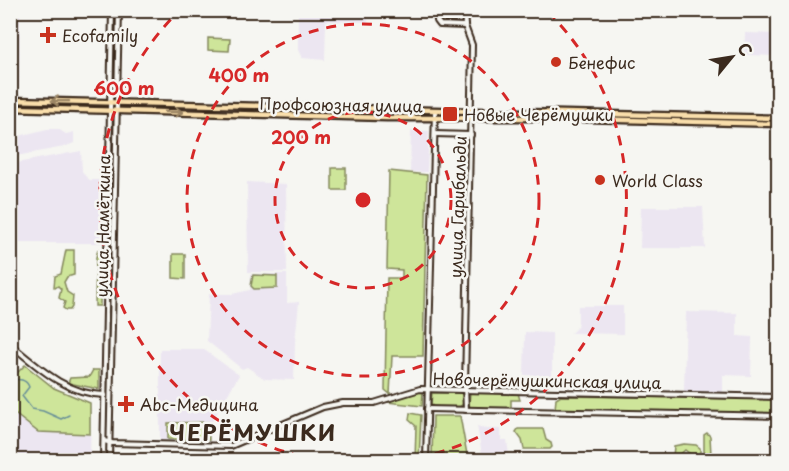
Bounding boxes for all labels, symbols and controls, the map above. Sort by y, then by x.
place label: Ecofamily [62,23,138,47]
marker: Ecofamily [39,26,57,44]
north arrow [702,27,762,87]
text: С [732,38,759,60]
place label: Бенефис [568,50,635,74]
marker: Бенефис [549,55,563,69]
text: 400 m [209,61,269,88]
text: 600 m [93,74,155,101]
street label: Профсоюзная улица [259,91,423,117]
one-way arrow [51,95,71,107]
place label: Новые Черёмушки [464,102,614,126]
marker: Новые Черёмушки [441,105,459,123]
one-way arrow [164,106,184,117]
text: 200 m [271,123,331,150]
street label: улица Гарибальди [443,135,471,279]
street label: улица Намёткина [89,154,115,298]
place label: World Class [612,168,703,192]
marker: World Class [593,173,607,187]
centre of rings [353,190,373,210]
street label: Новочерёмушкинская улица [432,366,662,394]
place label: Abc-Медицина [140,392,258,416]
marker: Abc-Медицина [117,395,135,413]
district label: ЧЕРЁМУШКИ [169,415,337,448]

